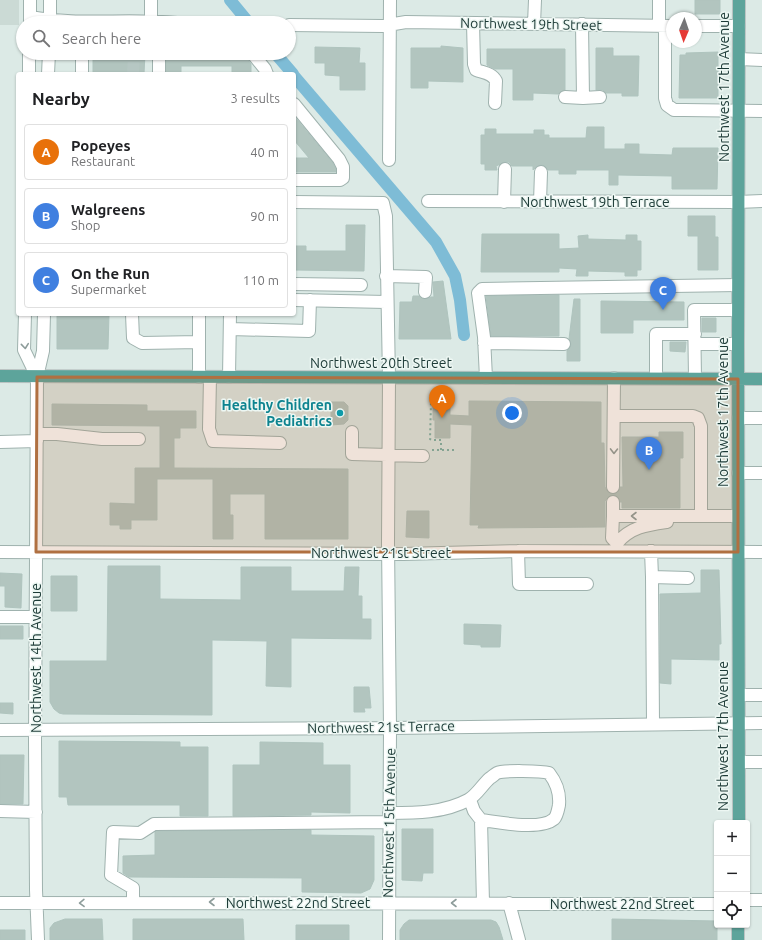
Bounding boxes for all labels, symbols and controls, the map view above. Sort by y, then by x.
north arrow [666,12,702,48]
street label: Northwest 17th Avenue [716,12,732,162]
street label: Northwest 19th Street [460,15,603,33]
search box [16,16,296,60]
icon: search [30,27,52,49]
text: Search here [62,30,141,47]
text: Nearby [32,89,90,108]
text: 3 results [230,91,280,105]
text: Popeyes [71,137,130,154]
text: A [41,145,51,159]
text: 40 m [250,145,279,159]
text: Restaurant [71,154,135,168]
street label: Northwest 19th Terrace [520,194,670,210]
text: Walgreens [71,201,145,218]
text: B [42,209,50,223]
text: 90 m [250,209,279,223]
text: Shop [71,218,100,232]
text: On the Run [71,265,150,282]
text: C [42,273,50,287]
text: 110 m [243,273,279,287]
pin: C [650,277,676,310]
text: Supermarket [71,282,146,296]
street label: Northwest 17th Avenue [715,337,731,487]
one-way arrow [20,343,29,350]
street label: Northwest 20th Street [310,355,452,371]
pin: A [429,385,455,418]
place label: Healthy Children Pediatrics [222,397,332,429]
your location [502,403,522,423]
marker: Healthy Children Pediatrics [335,408,345,418]
pin: B [636,437,662,470]
one-way arrow [610,448,618,454]
one-way arrow [631,512,637,520]
street label: Northwest 21st Street [311,545,451,561]
street label: Northwest 14th Avenue [28,583,44,733]
street label: Northwest 17th Avenue [715,661,731,811]
street label: Northwest 21st Terrace [307,718,455,736]
street label: Northwest 15th Avenue [380,748,398,898]
map controls [714,820,750,928]
button: + [714,820,750,856]
button: − [714,856,750,892]
button: locate [714,892,750,928]
street label: Northwest 22nd Street [226,895,371,911]
street label: Northwest 22nd Street [550,896,695,912]
one-way arrow [209,898,215,906]
one-way arrow [79,899,85,907]
one-way arrow [451,899,457,907]

